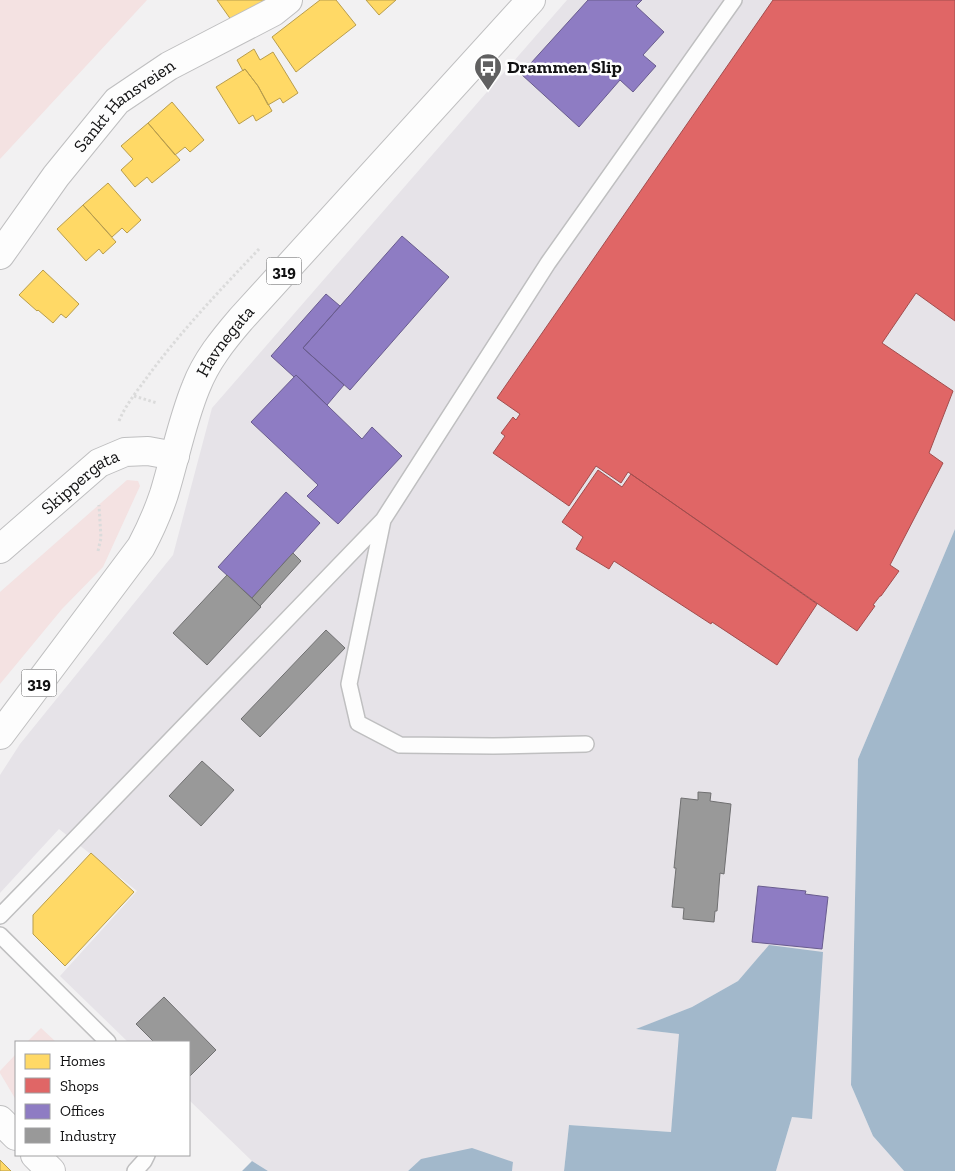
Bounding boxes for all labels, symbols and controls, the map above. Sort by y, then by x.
bus stop icon: Drammen Slip [473,52,503,91]
street label: Sankt Hansveien [69,54,180,157]
place label: Drammen Slip [507,56,622,78]
road number: 319 [266,258,302,284]
street label: Havnegata [191,301,259,381]
street label: Skippergata [37,445,123,519]
road number: 319 [22,670,56,696]
legend [15,1041,190,1156]
text: Homes [60,1052,105,1070]
text: Shops [60,1077,99,1095]
text: Offices [60,1102,104,1120]
text: Industry [60,1127,117,1145]

